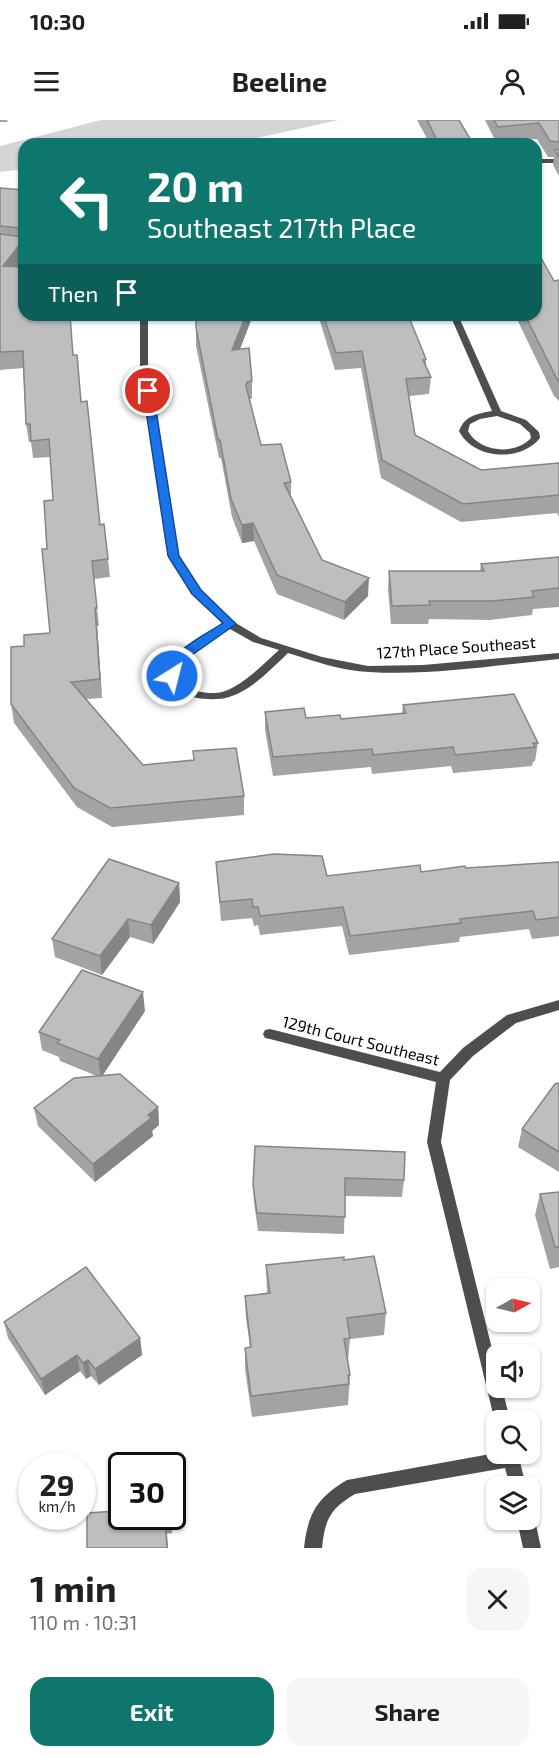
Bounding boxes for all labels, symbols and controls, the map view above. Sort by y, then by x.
text: 10:30 [30,8,85,34]
icon: menu [30,65,63,98]
text: Beeline [232,65,327,97]
icon: person [496,65,529,98]
text: 20 m [147,160,244,210]
icon: left [48,162,126,240]
text: Southeast 217th Place [147,211,416,243]
icon: arrive [110,276,143,309]
text: Then [48,280,98,306]
pin [122,365,173,416]
icon: arrive [131,374,164,407]
street label: 127th Place Southeast [376,632,536,662]
position arrow [140,644,204,708]
street label: 129th Court Southeast [281,1011,441,1069]
north arrow [486,1278,540,1332]
map controls [486,1278,540,1530]
button: sound [486,1344,540,1398]
button: search [486,1410,540,1464]
speed limit sign: 30 [108,1452,186,1530]
text: 29 [39,1466,75,1502]
button: layers [486,1476,540,1530]
text: km/h [38,1497,76,1515]
text: 1 min [30,1566,117,1609]
button: close [466,1568,529,1631]
text: 110 m · 10:31 [30,1610,137,1634]
button: Exit [30,1677,274,1746]
button: Share [286,1677,529,1746]

